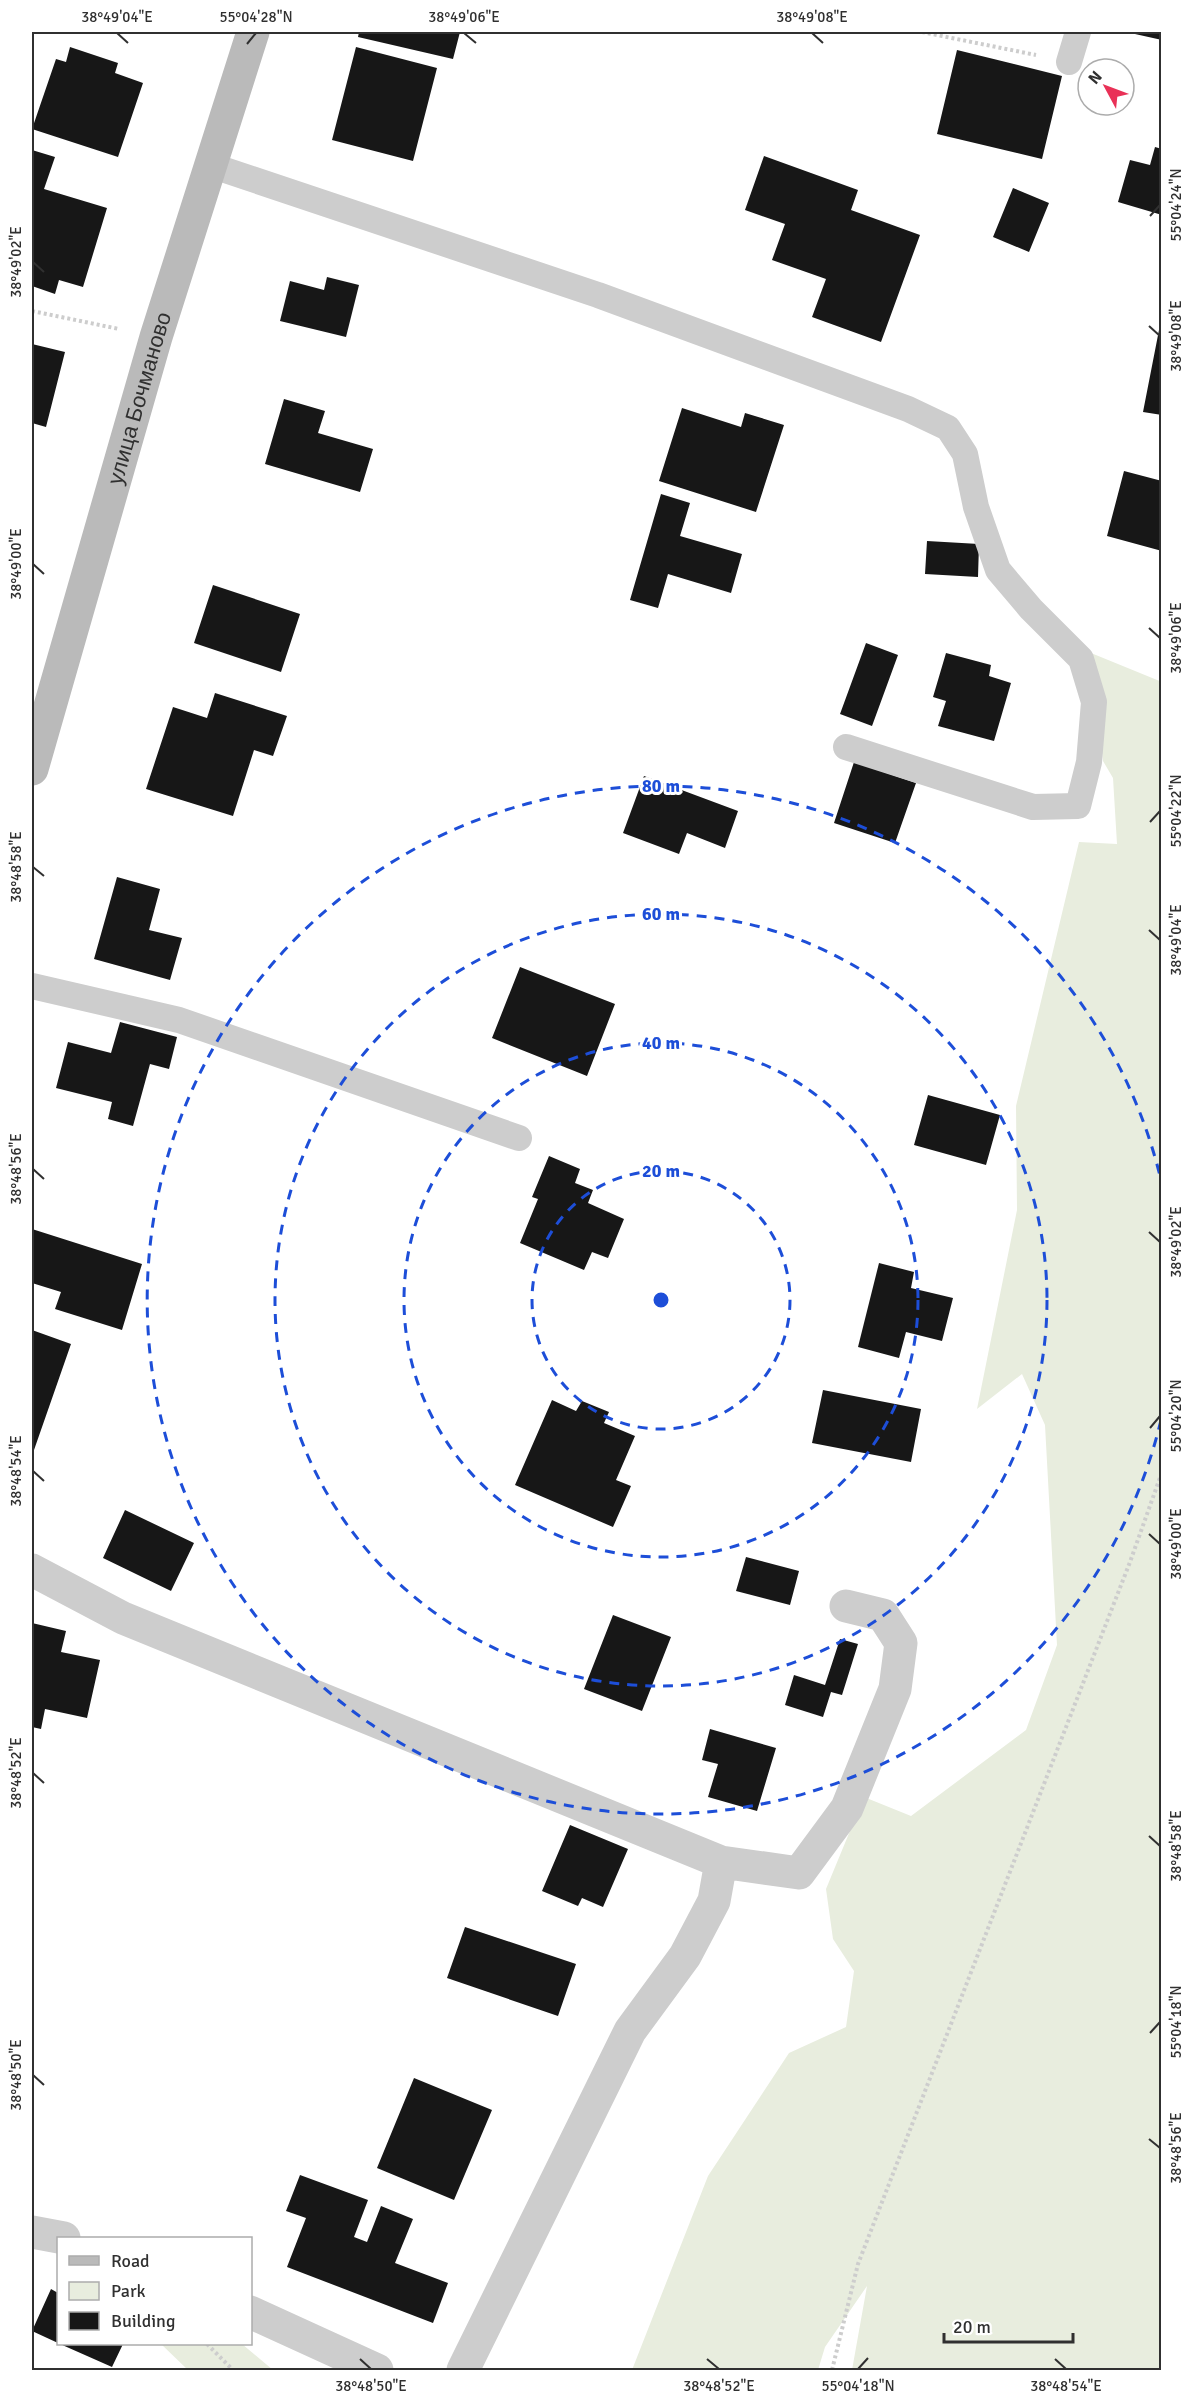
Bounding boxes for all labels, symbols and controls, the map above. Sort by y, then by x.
text: 38°49'04"E [81,8,153,26]
text: 55°04'28"N [219,8,293,26]
text: 38°49'06"E [428,8,500,26]
text: 38°49'08"E [776,8,848,26]
north arrow [1076,57,1136,117]
text: N [1084,67,1107,89]
text: 55°04'24"N [1167,168,1185,242]
text: 38°49'02"E [7,226,25,298]
text: 38°49'08"E [1167,300,1185,372]
street label: улица Бочманово [101,308,177,488]
text: 38°49'00"E [7,528,25,600]
text: 38°49'06"E [1167,602,1185,674]
text: 55°04'22"N [1167,774,1185,848]
text: 80 m [642,775,680,797]
text: 38°48'58"E [7,831,25,903]
text: 60 m [642,903,680,925]
text: 38°49'04"E [1167,904,1185,976]
text: 40 m [642,1032,680,1054]
text: 38°48'56"E [7,1133,25,1205]
text: 20 m [642,1160,680,1182]
text: 38°49'02"E [1167,1206,1185,1278]
centre of rings [651,1290,671,1310]
text: 55°04'20"N [1167,1379,1185,1453]
text: 38°48'54"E [7,1435,25,1507]
text: 38°49'00"E [1167,1508,1185,1580]
text: 38°48'52"E [7,1737,25,1809]
text: 38°48'58"E [1167,1810,1185,1882]
text: 55°04'18"N [1167,1985,1185,2059]
text: 38°48'50"E [7,2039,25,2111]
text: 38°48'56"E [1167,2112,1185,2184]
legend [57,2237,252,2345]
text: Road [111,2250,150,2272]
text: Park [111,2280,146,2302]
scale bar [944,2306,1073,2344]
text: Building [111,2310,175,2332]
text: 20 m [953,2316,991,2338]
text: 38°48'50"E [335,2377,407,2395]
text: 38°48'52"E [683,2377,755,2395]
text: 55°04'18"N [821,2377,895,2395]
text: 38°48'54"E [1030,2377,1102,2395]

